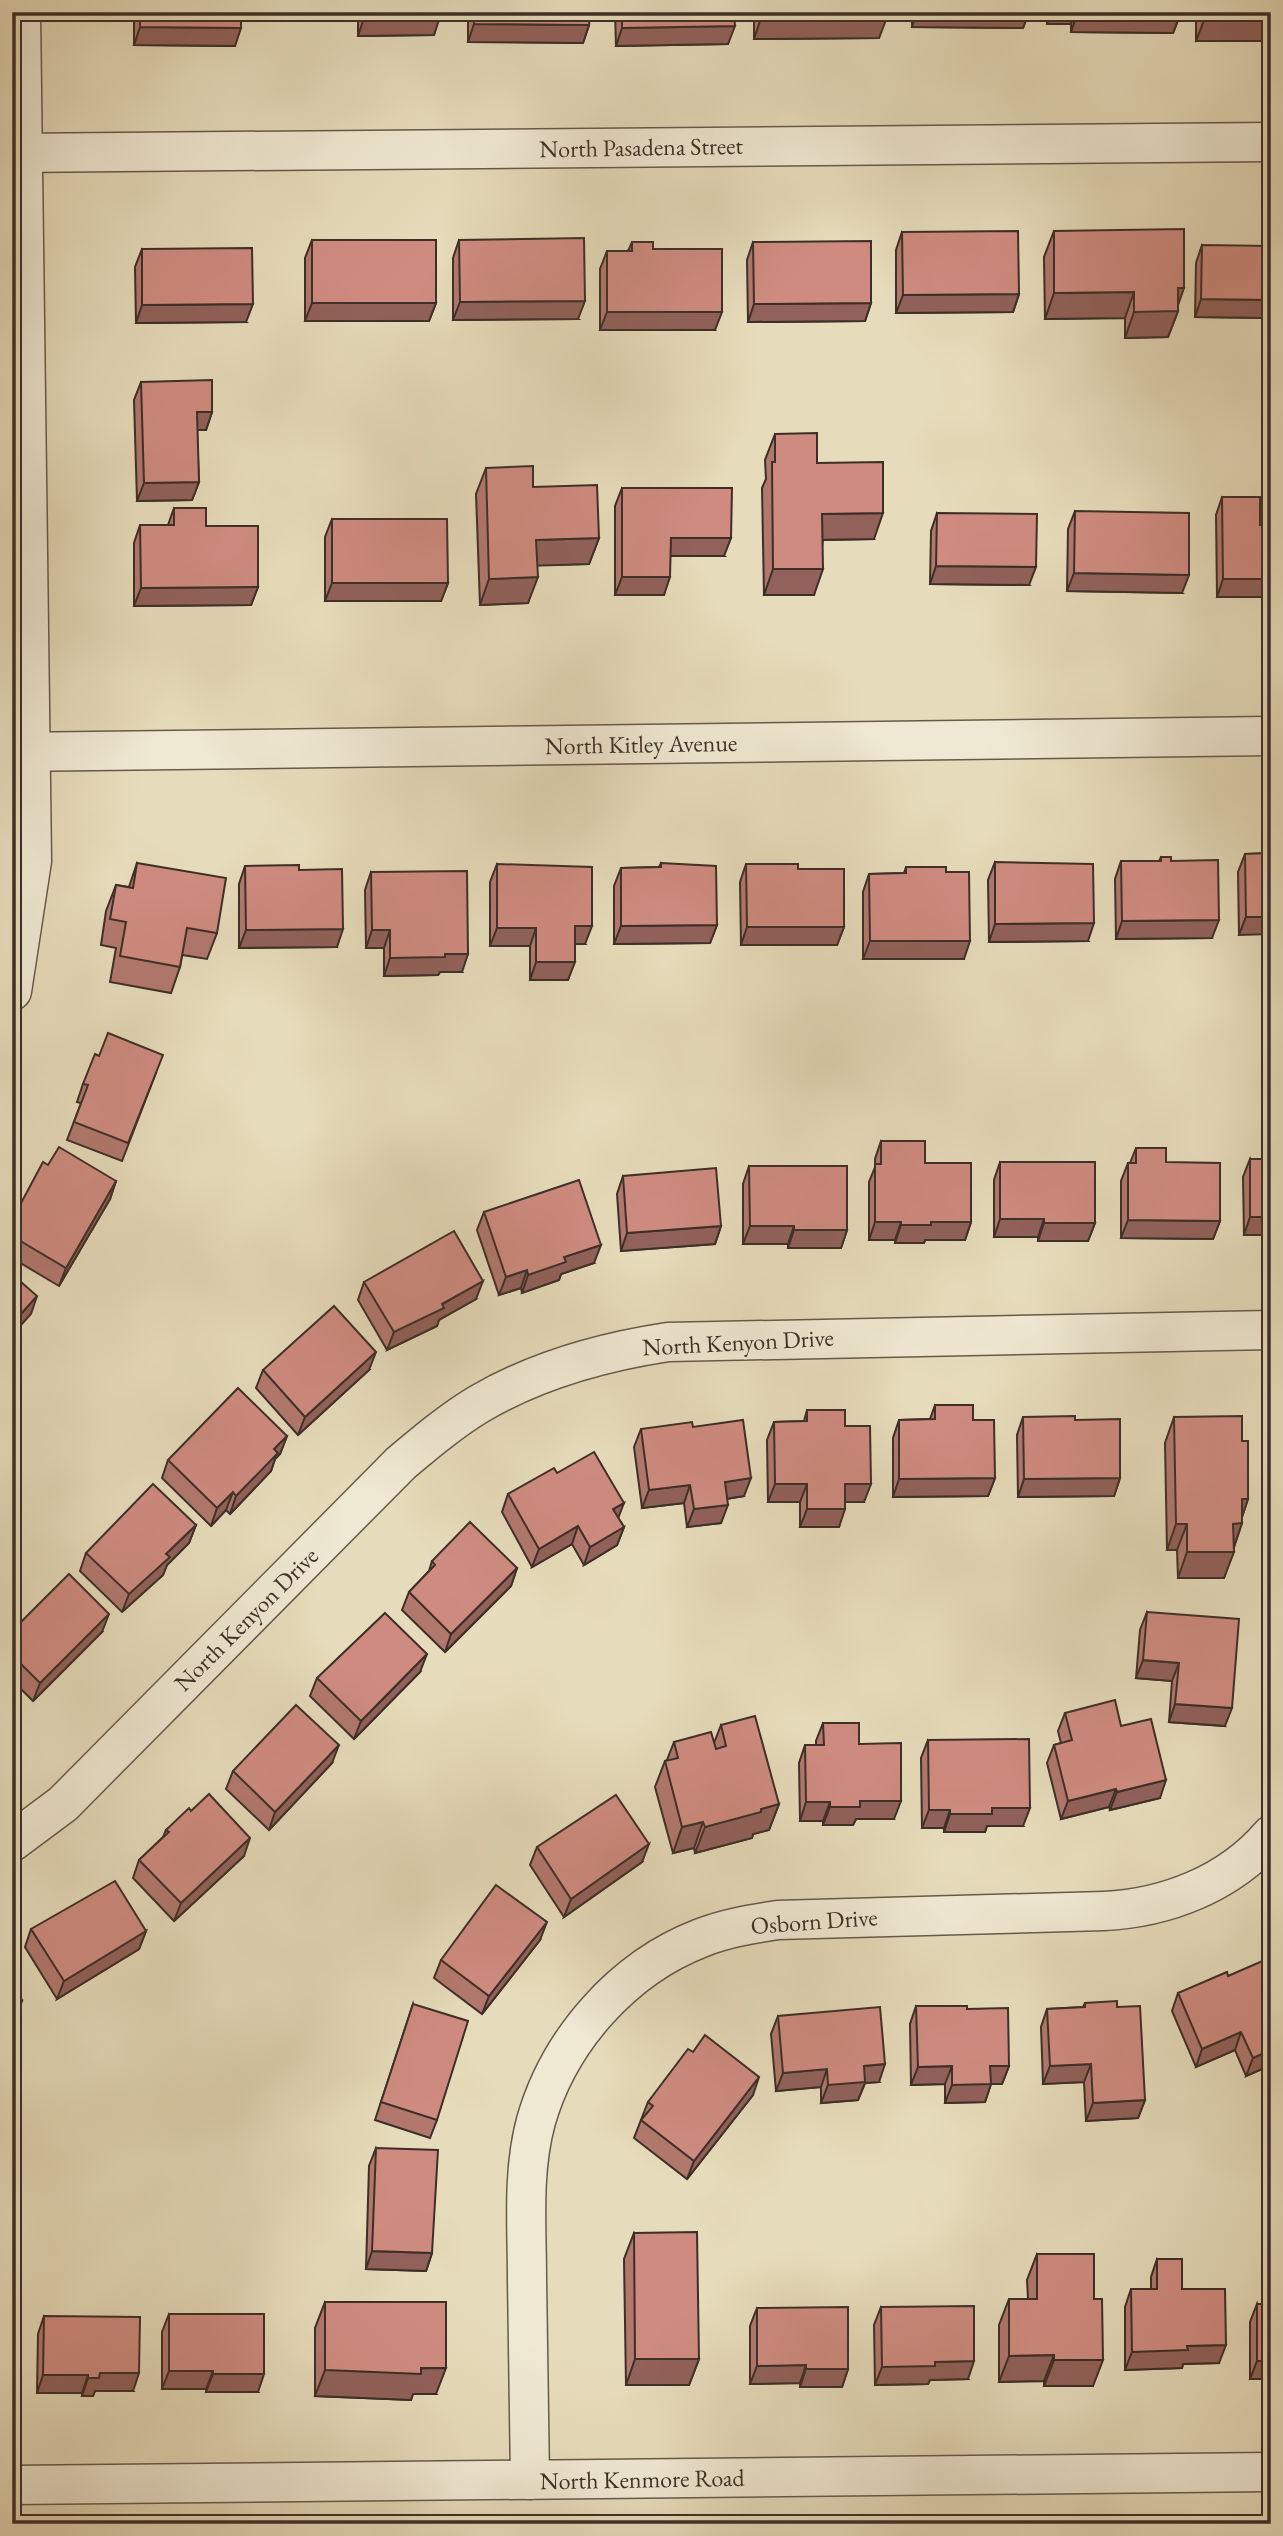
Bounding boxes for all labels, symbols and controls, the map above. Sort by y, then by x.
street label: North Pasadena Street [539,130,744,164]
street label: North Kitley Avenue [544,727,738,761]
street label: North Kenyon Drive [642,1322,834,1362]
street label: North Kenyon Drive [167,1540,325,1698]
street label: Osborn Drive [750,1901,878,1941]
street label: North Kenmore Road [539,2462,746,2496]

